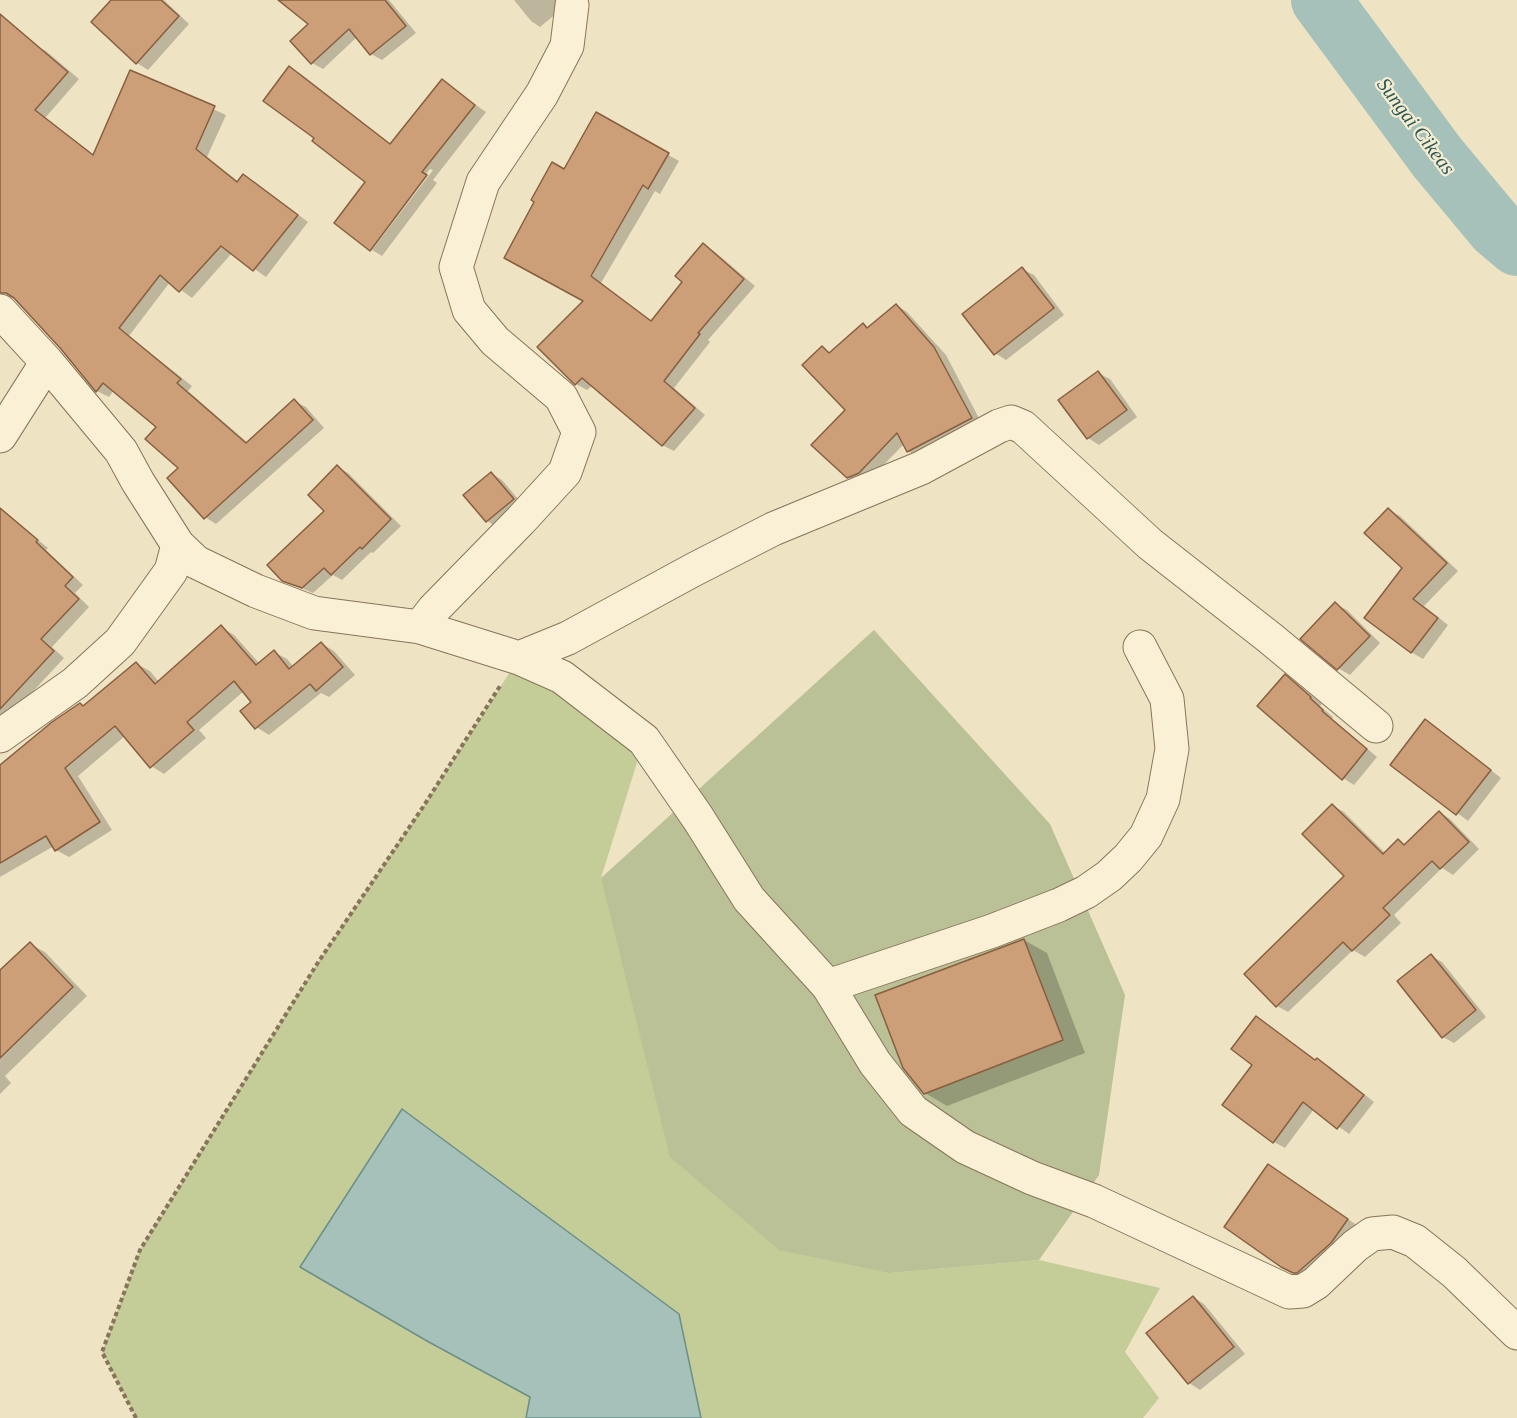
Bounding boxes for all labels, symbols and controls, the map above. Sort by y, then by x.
water label: Sungai Cikeas [1371,74,1459,180]

